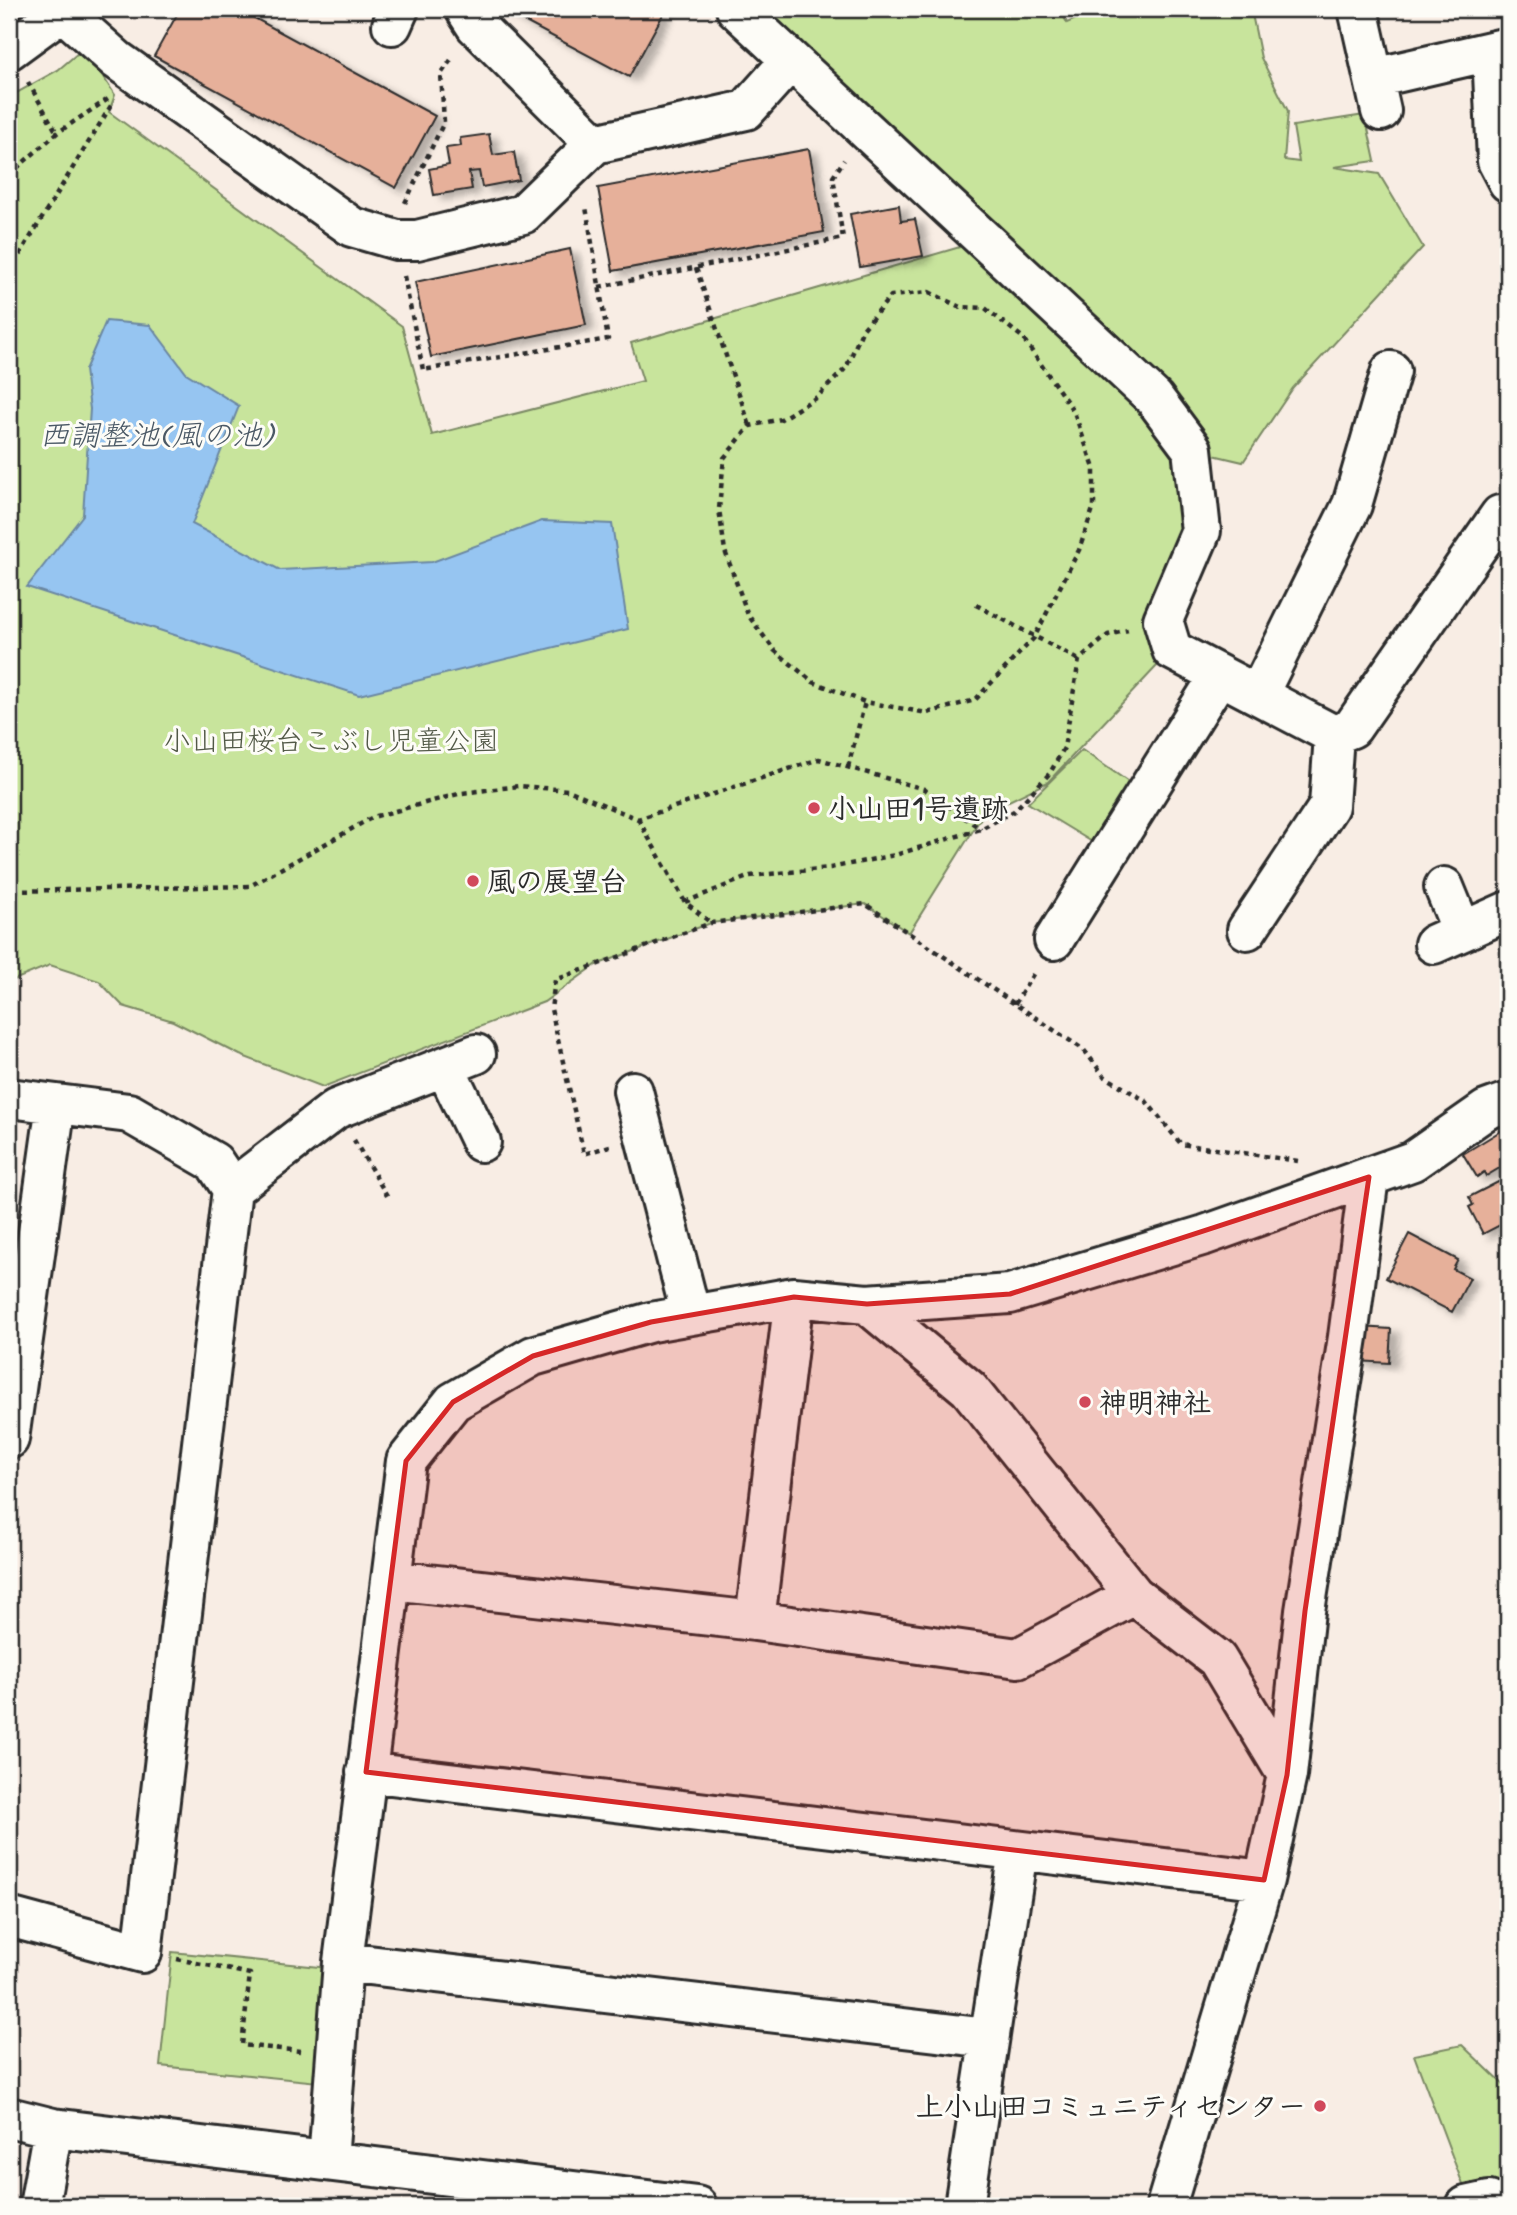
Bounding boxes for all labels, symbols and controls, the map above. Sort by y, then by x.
water label: 西調整池(風の池) [39,417,276,456]
park label: 小山田桜台こぶし児童公園 [163,724,499,761]
place label: 小山田1号遺跡 [828,792,1009,829]
marker: 小山田1号遺跡 [806,800,822,816]
place label: 風の展望台 [487,865,627,902]
marker: 風の展望台 [465,873,481,889]
place label: 神明神社 [1099,1386,1211,1423]
marker: 神明神社 [1077,1394,1093,1410]
place label: 上小山田コミュニティセンター [916,2090,1306,2127]
marker: 上小山田コミュニティセンター [1312,2098,1328,2114]

